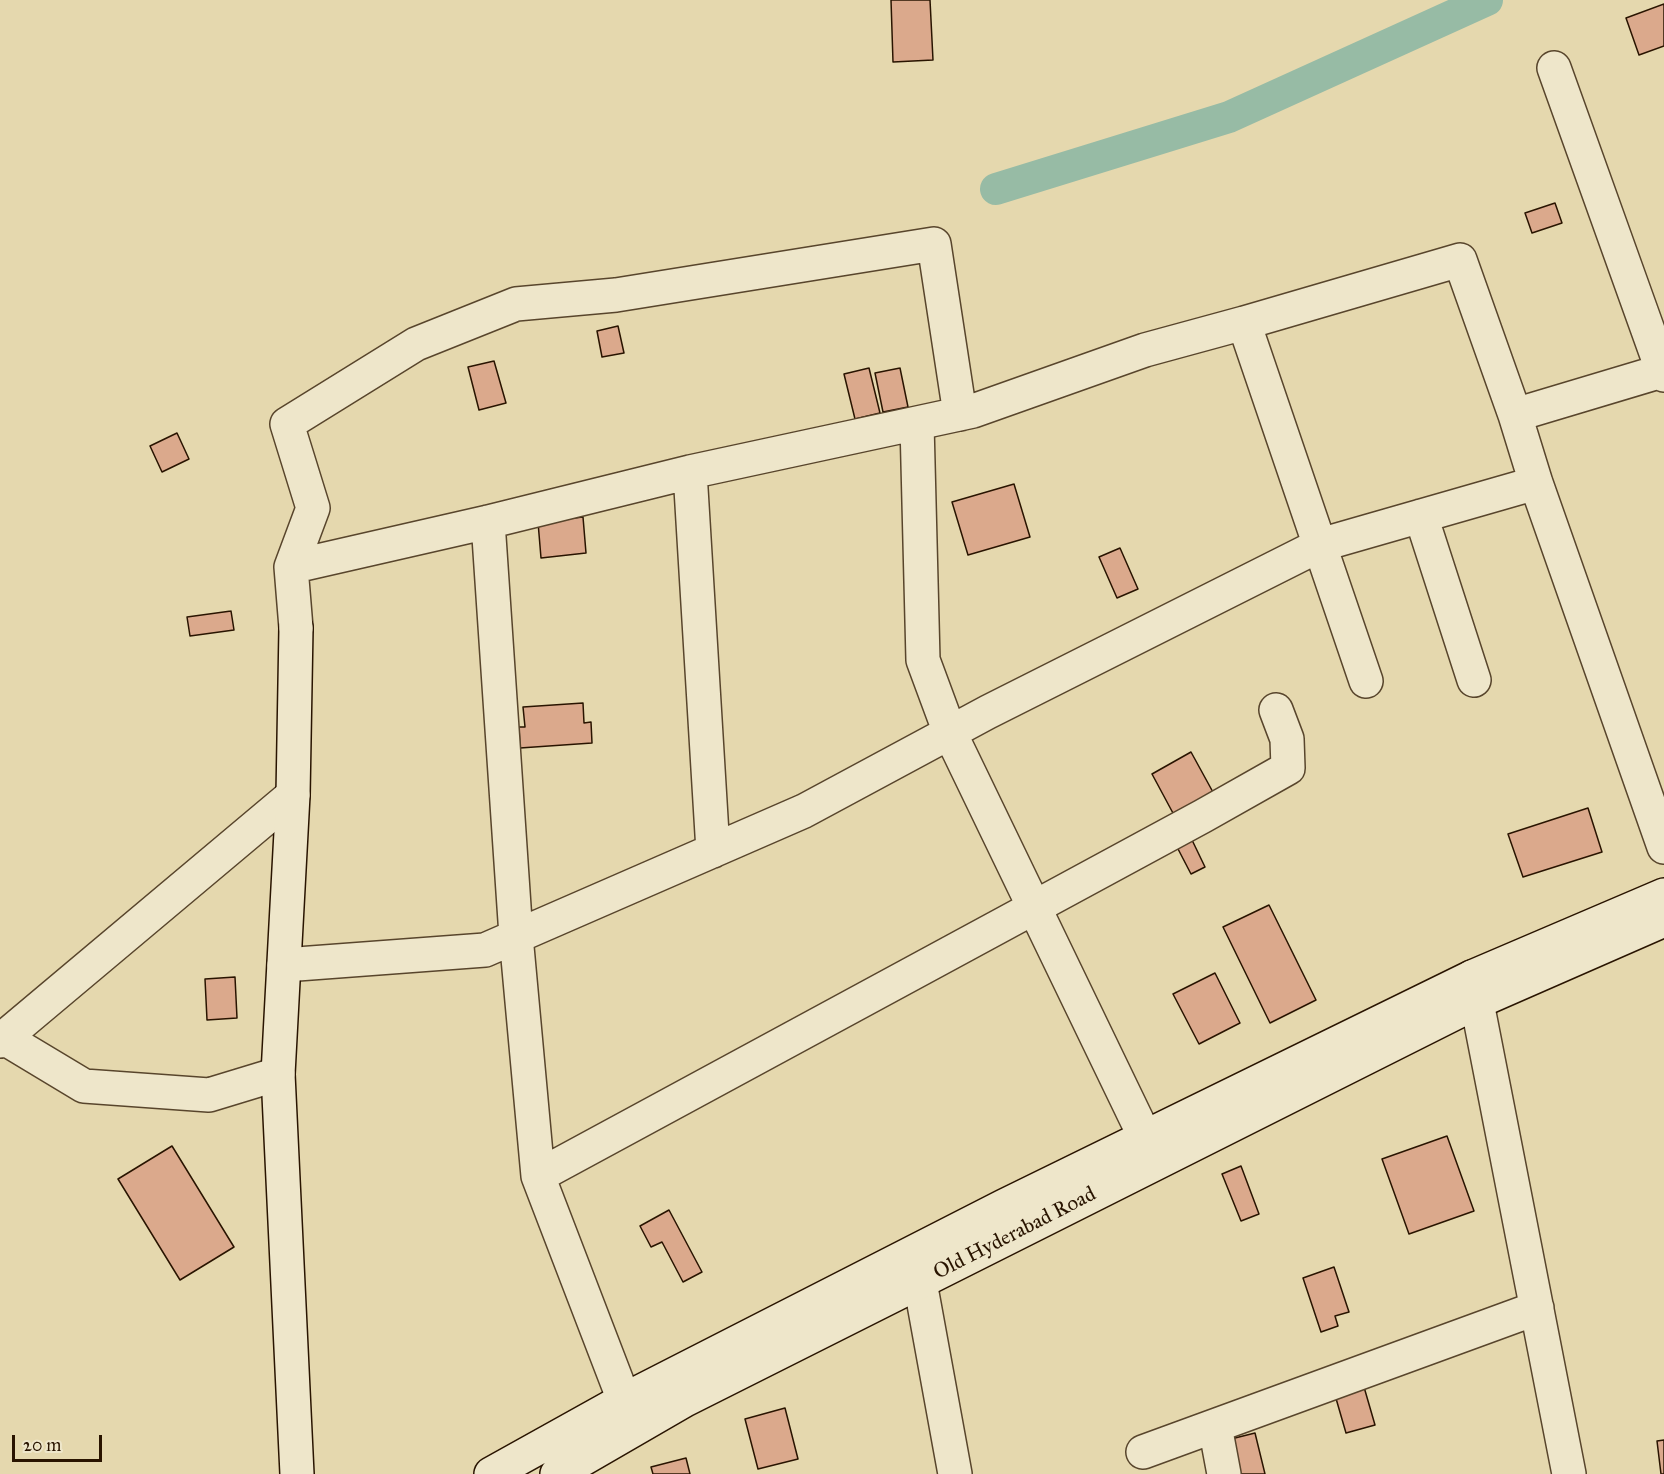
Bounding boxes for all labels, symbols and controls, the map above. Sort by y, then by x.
street label: Old Hyderabad Road [930,1182,1100,1286]
scale bar [15,1423,105,1461]
text: 20 m [23,1434,61,1456]

